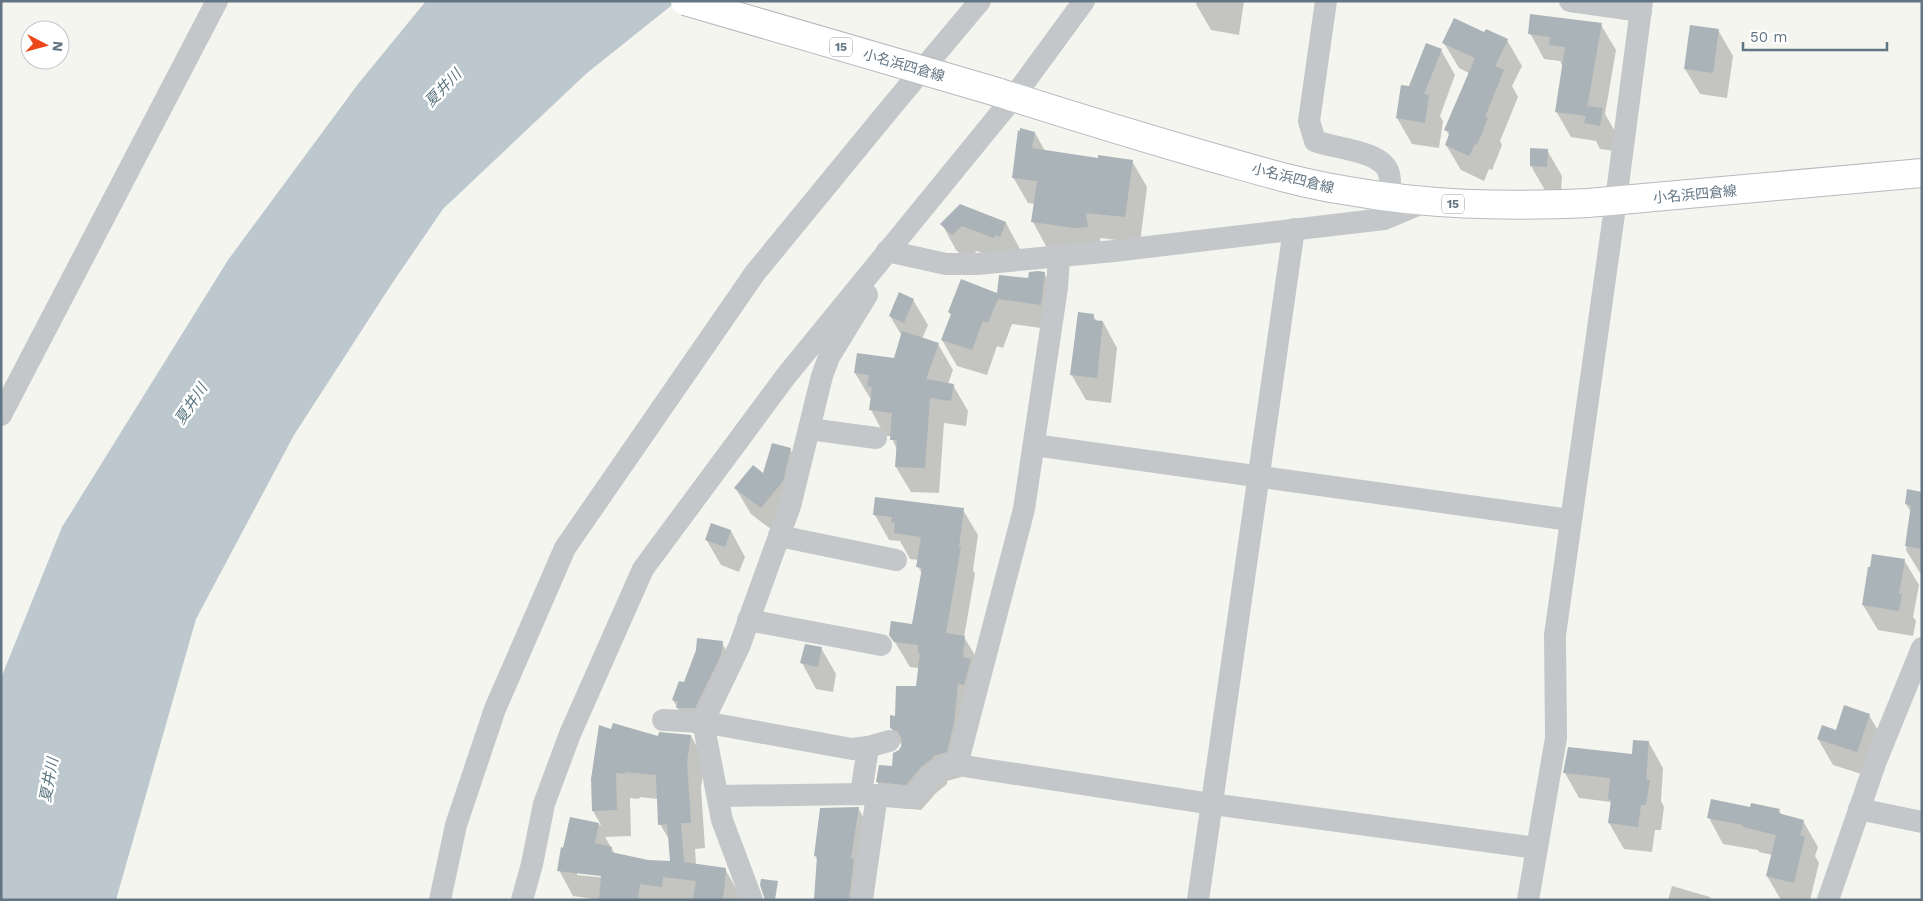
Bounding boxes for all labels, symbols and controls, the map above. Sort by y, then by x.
north arrow [20,20,70,70]
scale bar [1743,20,1887,52]
text: 50 m [1750,28,1787,46]
road number: 15 [830,38,852,56]
text: N [49,40,66,52]
street label: 小名浜四倉線 [861,46,947,84]
water label: 夏井川 [421,64,466,110]
street label: 小名浜四倉線 [1250,160,1336,196]
street label: 小名浜四倉線 [1652,182,1738,206]
road number: 15 [1442,194,1464,213]
water label: 夏井川 [171,379,212,428]
water label: 夏井川 [36,754,62,804]

